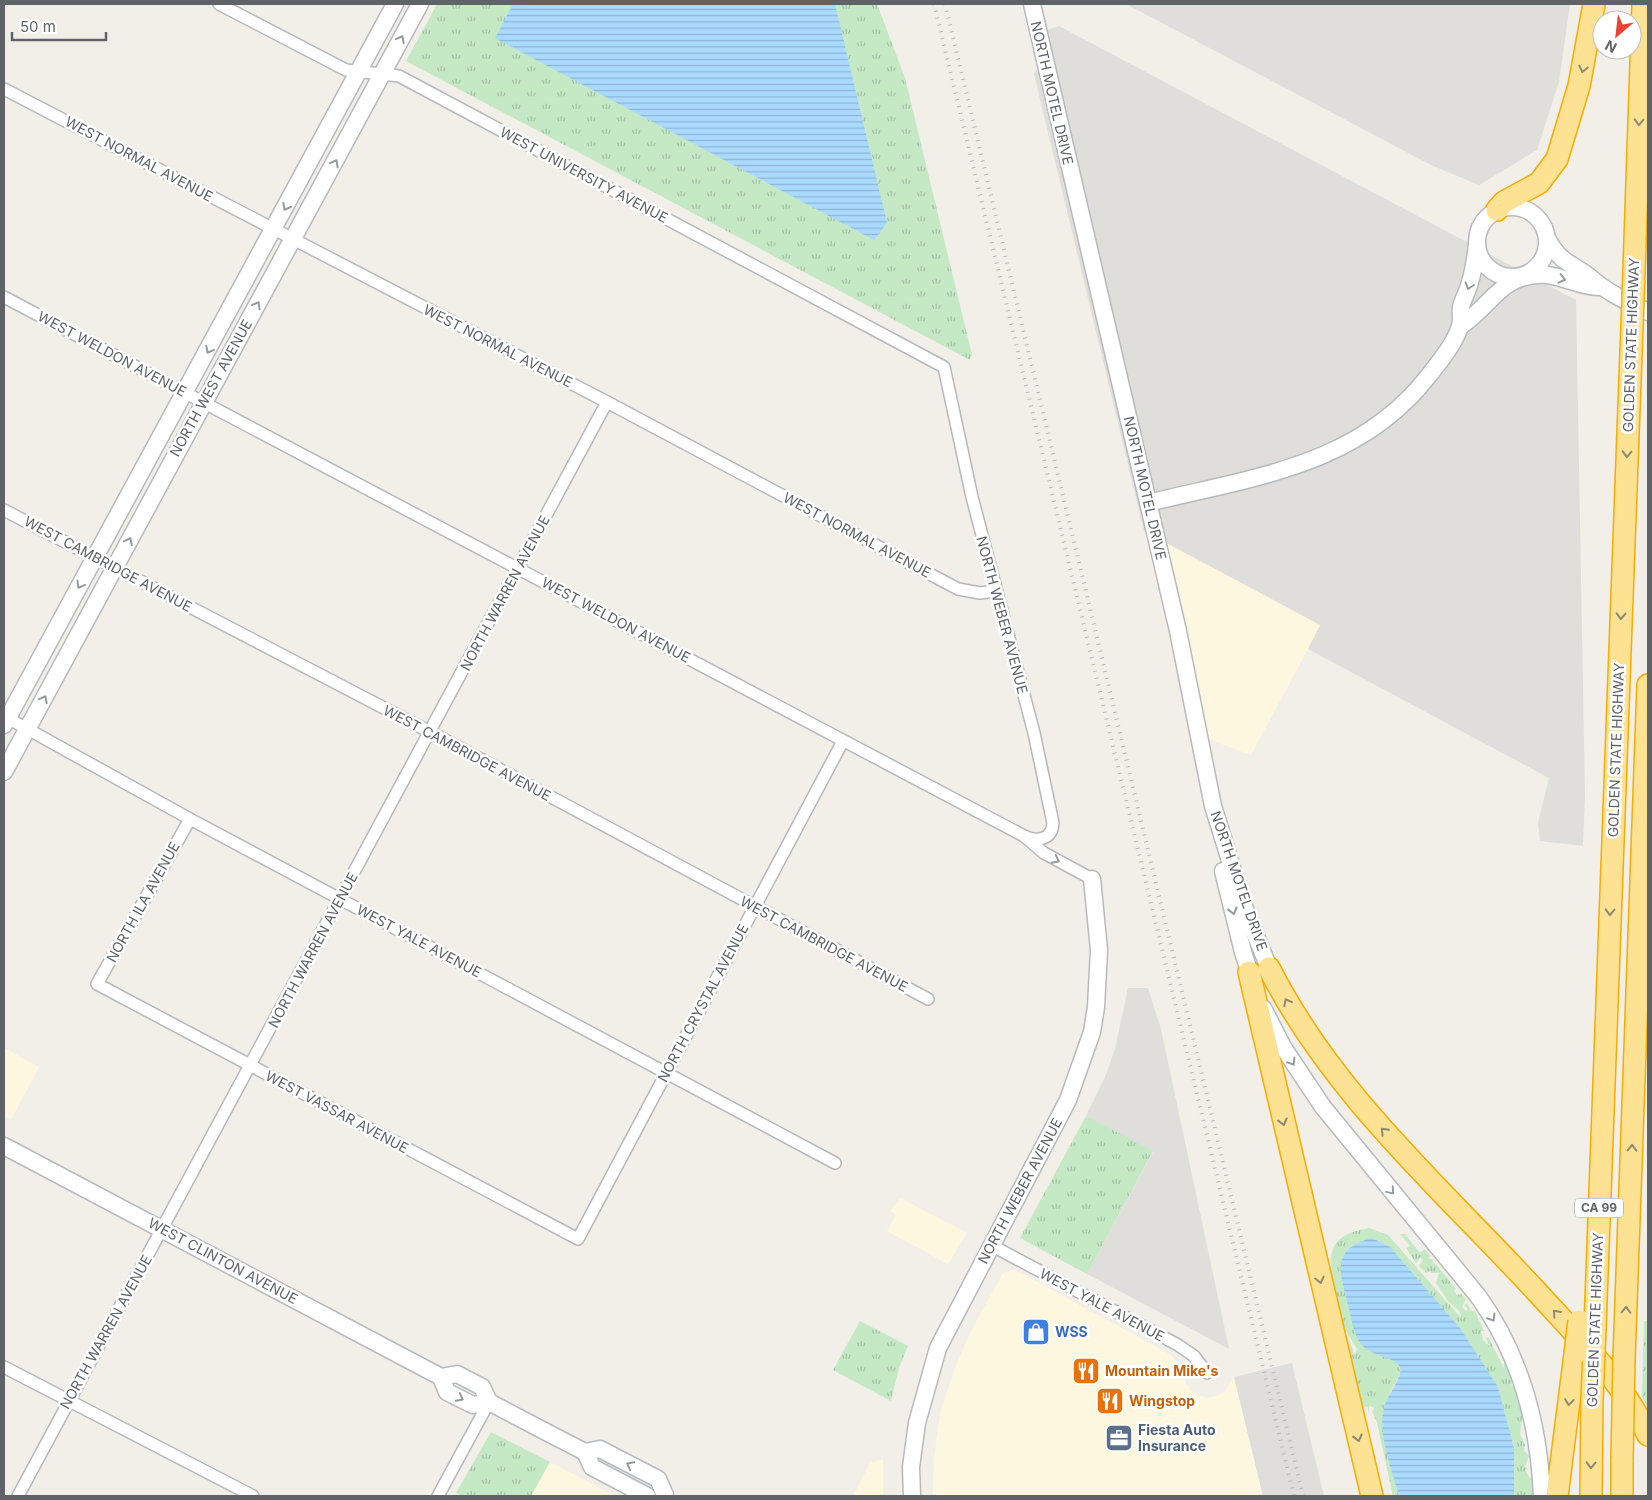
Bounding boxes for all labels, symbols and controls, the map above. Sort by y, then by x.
scale bar [12,10,106,42]
north arrow [1592,10,1642,60]
text: 50 m [20,17,56,36]
street label: NORTH MOTEL DRIVE [1028,19,1077,166]
one-way arrow [395,35,405,44]
text: N [1602,37,1619,57]
one-way arrow [1578,65,1589,73]
street label: WEST NORMAL AVENUE [63,112,216,205]
one-way arrow [1634,119,1644,127]
street label: WEST UNIVERSITY AVENUE [497,123,671,226]
one-way arrow [328,159,338,168]
one-way arrow [282,202,292,211]
street label: GOLDEN STATE HIGHWAY [1619,257,1642,433]
one-way arrow [1558,273,1567,284]
one-way arrow [1465,281,1475,289]
street label: WEST NORMAL AVENUE [421,301,575,391]
one-way arrow [251,302,261,311]
street label: WEST WELDON AVENUE [35,307,189,400]
street label: NORTH WEST AVENUE [166,316,255,459]
one-way arrow [205,345,215,354]
street label: NORTH MOTEL DRIVE [1121,414,1170,561]
one-way arrow [1622,450,1632,458]
street label: WEST NORMAL AVENUE [781,488,934,581]
street label: WEST CAMBRIDGE AVENUE [22,512,195,615]
street label: NORTH WARREN AVENUE [456,512,553,673]
street label: NORTH WEBER AVENUE [973,534,1032,696]
one-way arrow [123,537,133,546]
street label: WEST WELDON AVENUE [539,573,693,666]
one-way arrow [77,580,87,589]
one-way arrow [1616,613,1626,621]
street label: GOLDEN STATE HIGHWAY [1604,662,1627,838]
one-way arrow [38,695,48,704]
street label: WEST CAMBRIDGE AVENUE [381,701,554,804]
street label: NORTH MOTEL DRIVE [1208,809,1271,953]
street label: NORTH ILA AVENUE [102,839,183,965]
one-way arrow [1051,854,1060,864]
street label: NORTH WARREN AVENUE [264,869,361,1030]
street label: WEST CAMBRIDGE AVENUE [738,892,911,995]
street label: WEST YALE AVENUE [354,900,484,981]
one-way arrow [1227,907,1238,916]
one-way arrow [1604,908,1615,916]
street label: NORTH CRYSTAL AVENUE [654,921,752,1085]
one-way arrow [1283,998,1293,1007]
one-way arrow [1286,1056,1295,1065]
street label: WEST VASSAR AVENUE [263,1067,412,1156]
street label: NORTH WEBER AVENUE [974,1115,1065,1267]
one-way arrow [1277,1117,1288,1126]
one-way arrow [1381,1128,1390,1137]
one-way arrow [1626,1144,1637,1152]
one-way arrow [1385,1185,1394,1194]
road number: CA 99 [1575,1198,1623,1218]
street label: WEST CLINTON AVENUE [146,1214,301,1307]
street label: GOLDEN STATE HIGHWAY [1583,1232,1606,1408]
street label: NORTH WARREN AVENUE [56,1252,155,1412]
street label: WEST YALE AVENUE [1037,1264,1167,1345]
one-way arrow [1314,1275,1325,1284]
one-way arrow [1620,1306,1631,1314]
one-way arrow [1553,1309,1562,1318]
one-way arrow [1486,1312,1496,1321]
shop icon: WSS [1021,1317,1051,1347]
place label: WSS [1055,1323,1088,1340]
restaurant icon: Mountain Mike's [1071,1356,1101,1386]
place label: Mountain Mike's [1105,1362,1219,1379]
restaurant icon: Wingstop [1095,1386,1125,1416]
one-way arrow [455,1392,464,1402]
place label: Wingstop [1129,1392,1195,1409]
one-way arrow [1564,1398,1575,1406]
place label: Fiesta Auto Insurance [1138,1421,1216,1454]
office icon: Fiesta Auto Insurance [1104,1423,1134,1453]
one-way arrow [1352,1433,1363,1442]
one-way arrow [626,1461,635,1471]
one-way arrow [1586,1462,1596,1469]

